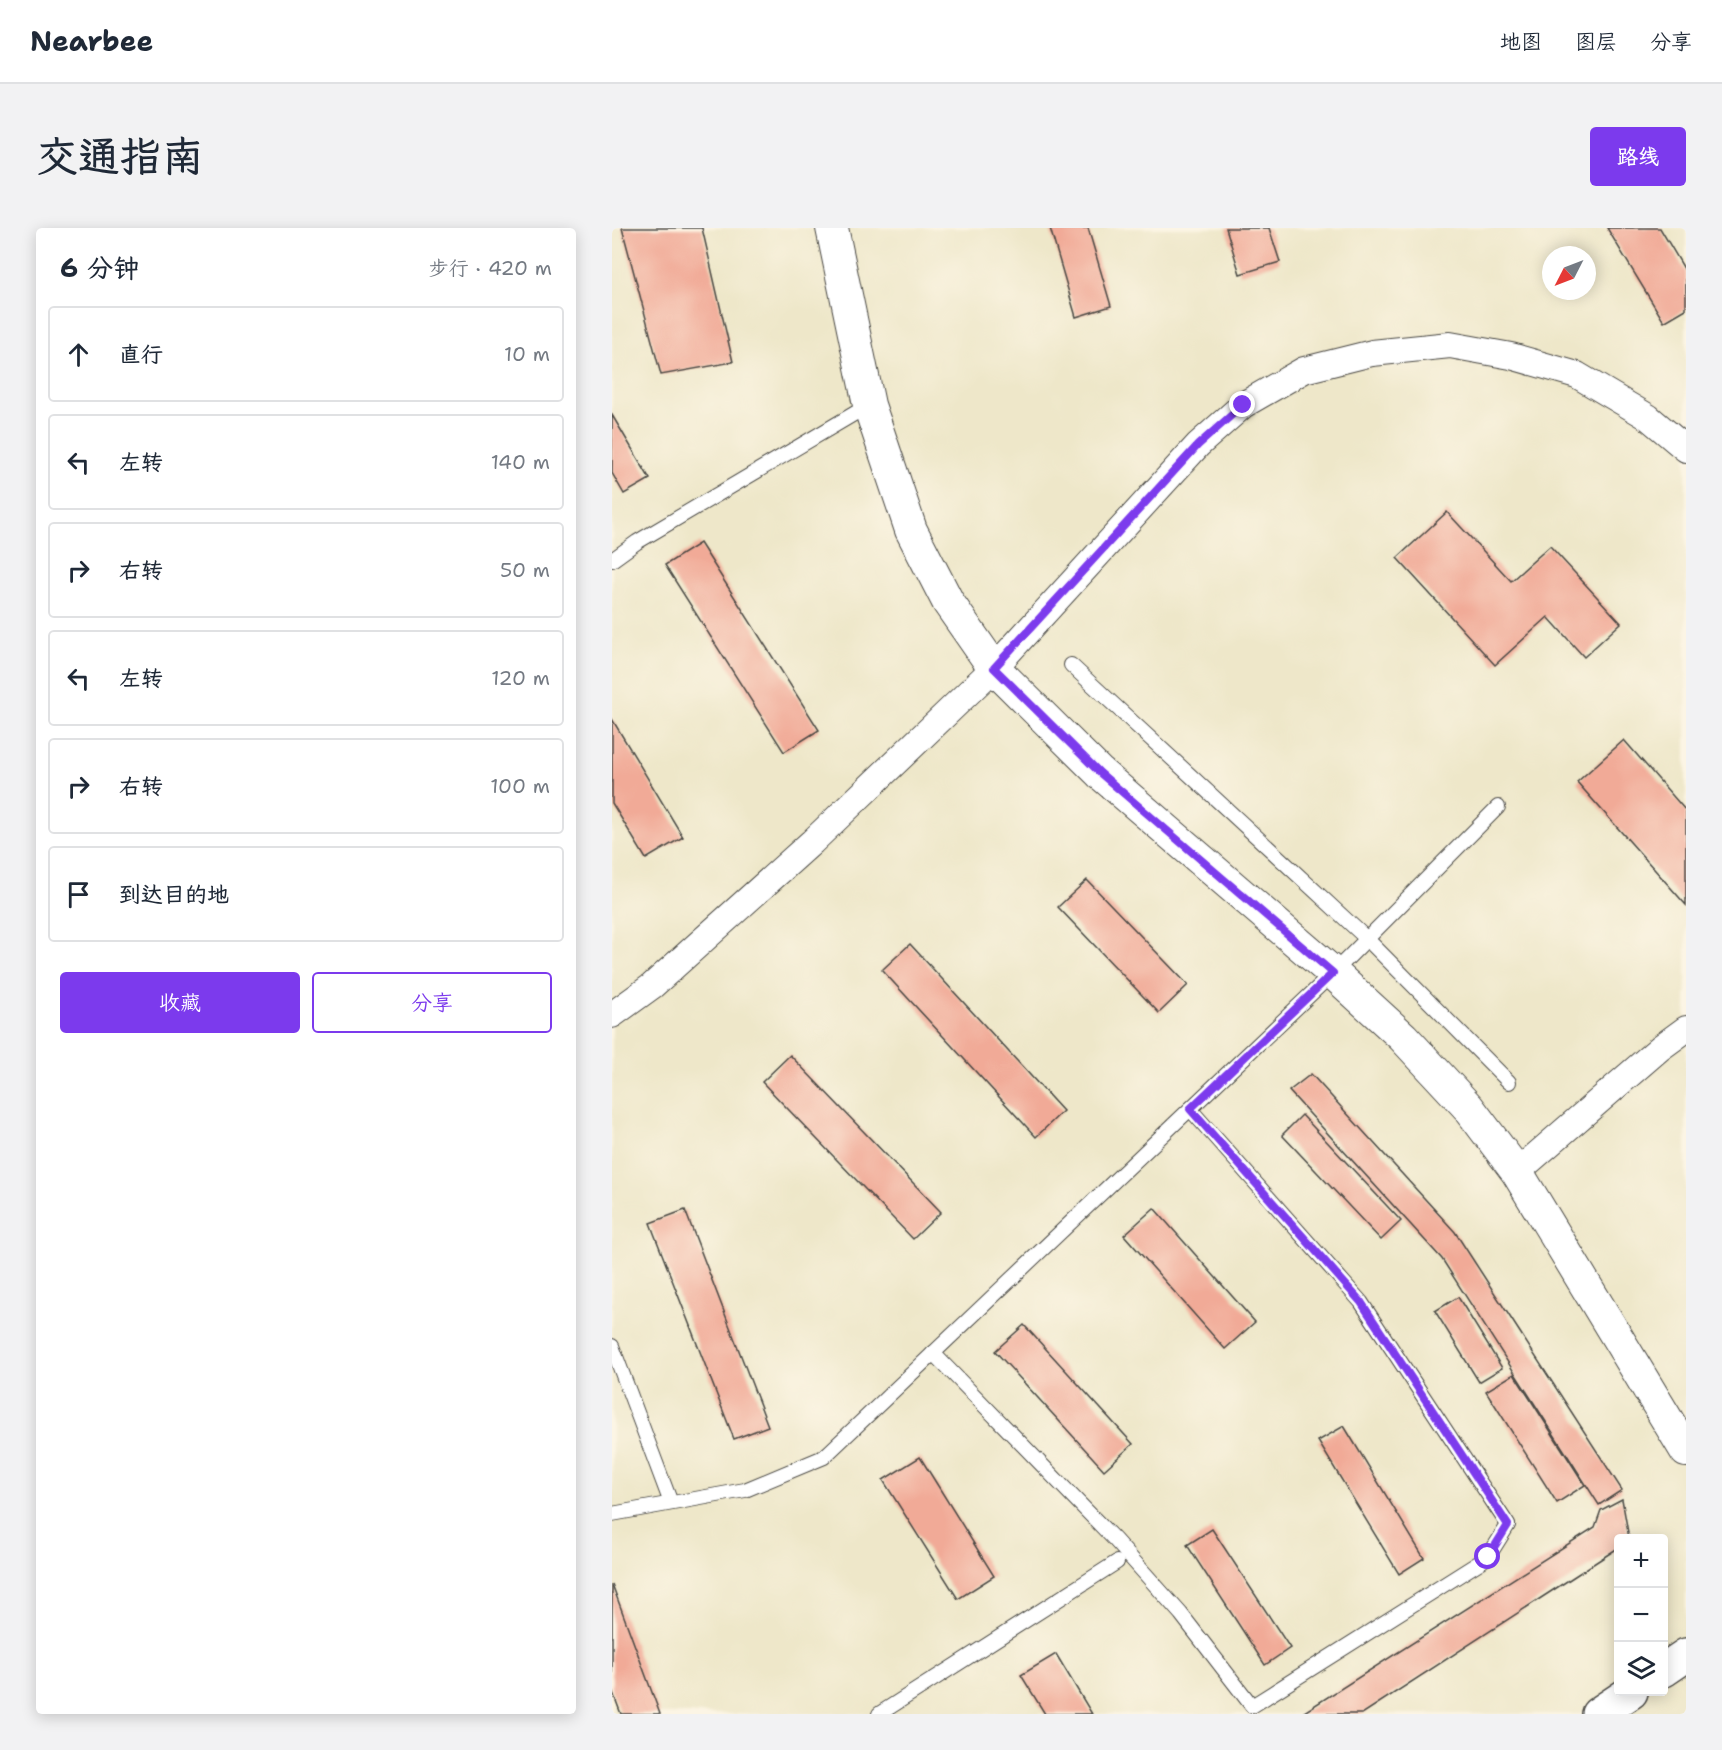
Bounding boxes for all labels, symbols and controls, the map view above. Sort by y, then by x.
text: Nearbee [30,22,153,60]
text: 地图 [1500,28,1542,56]
text: 图层 [1575,28,1617,56]
text: 分享 [1650,28,1692,56]
button: 路线 [1590,127,1686,186]
text: 交通指南 [36,128,204,184]
north arrow [1542,246,1596,300]
text: 6 分钟 [60,250,139,285]
text: 步行 · 420 m [429,255,552,281]
icon: ahead [62,338,95,371]
text: 直行 [119,340,163,369]
text: 10 m [504,341,550,367]
route end [1229,391,1255,417]
icon: left [62,446,95,479]
text: 左转 [119,448,163,477]
text: 140 m [491,449,550,475]
icon: right [62,554,95,587]
text: 右转 [119,556,163,585]
text: 50 m [500,557,550,583]
icon: left [62,662,95,695]
text: 左转 [119,664,163,693]
text: 120 m [491,665,550,691]
icon: right [62,770,95,803]
text: 右转 [119,772,163,801]
text: 100 m [490,773,550,799]
icon: arrive [62,878,95,911]
text: 到达目的地 [119,880,229,909]
button: 收藏 [60,972,300,1033]
button: 分享 [312,972,552,1033]
map controls [1614,1534,1668,1696]
button: + [1614,1534,1668,1588]
route start [1474,1543,1500,1569]
button: − [1614,1588,1668,1642]
button: layers [1614,1642,1668,1696]

